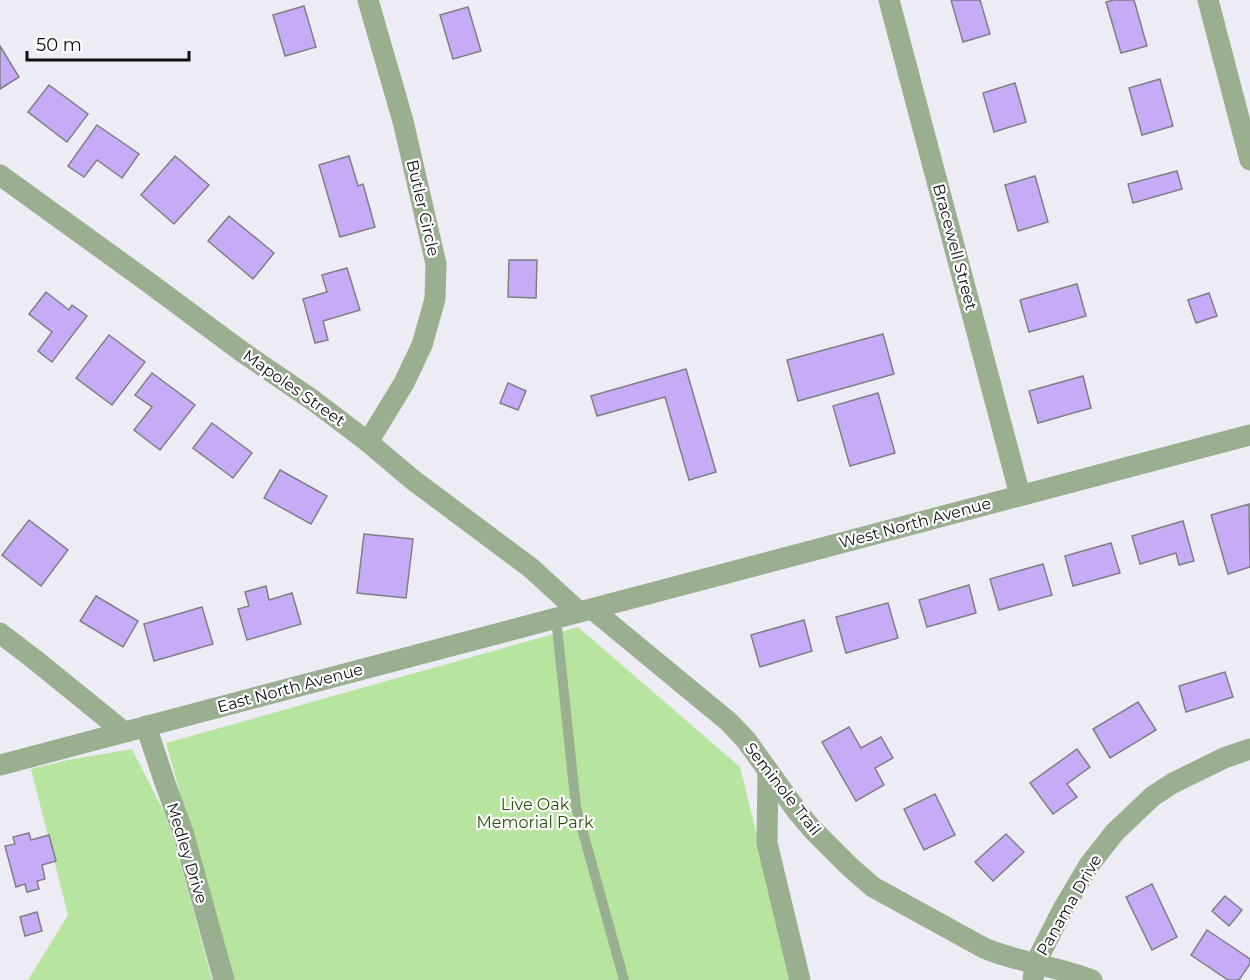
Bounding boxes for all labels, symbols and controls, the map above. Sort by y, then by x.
scale bar [27,24,189,62]
text: 50 m [36,34,82,56]
street label: Butler Circle [403,158,443,258]
street label: Bracewell Street [929,182,981,313]
street label: Mapoles Street [239,346,349,430]
street label: West North Avenue [837,494,993,552]
street label: East North Avenue [215,659,365,717]
street label: Seminole Trail [741,739,825,839]
park label: Live Oak Memorial Park [476,795,594,832]
street label: Medley Drive [163,800,211,906]
street label: Panama Drive [1032,851,1106,959]

